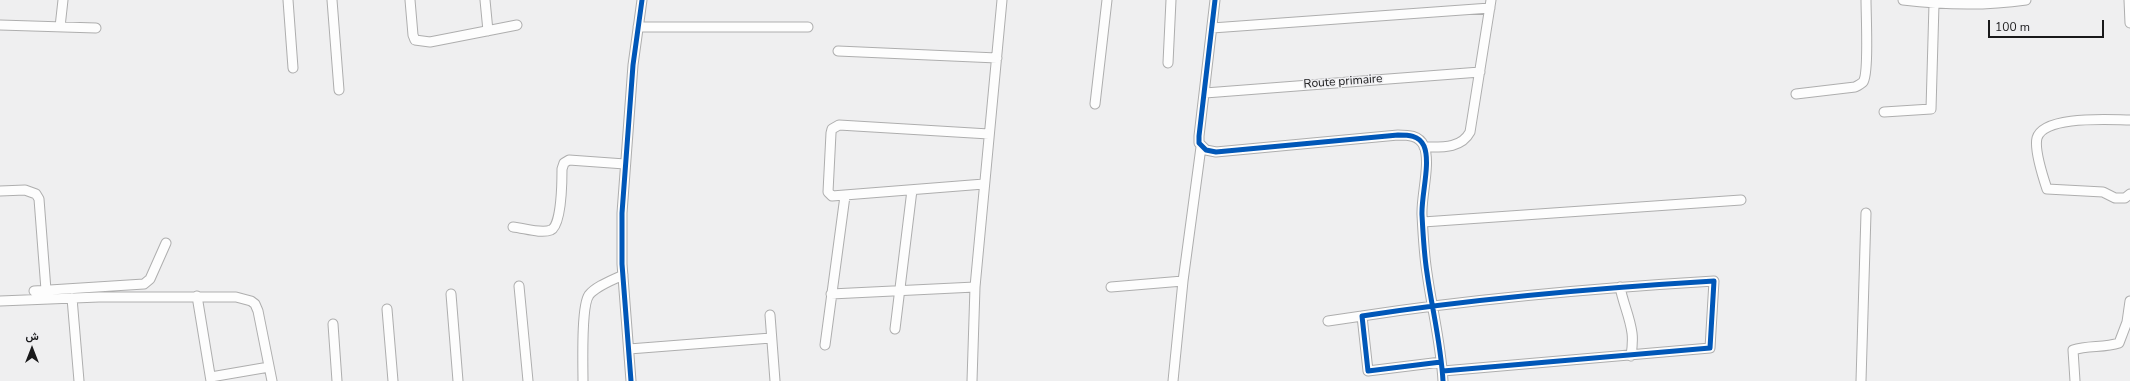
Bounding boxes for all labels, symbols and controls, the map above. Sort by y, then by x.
scale bar [1990,12,2106,38]
text: 100 m [1995,19,2030,35]
street label: Route primaire [1303,72,1383,92]
north arrow [12,329,52,369]
text: ش [25,329,39,344]

